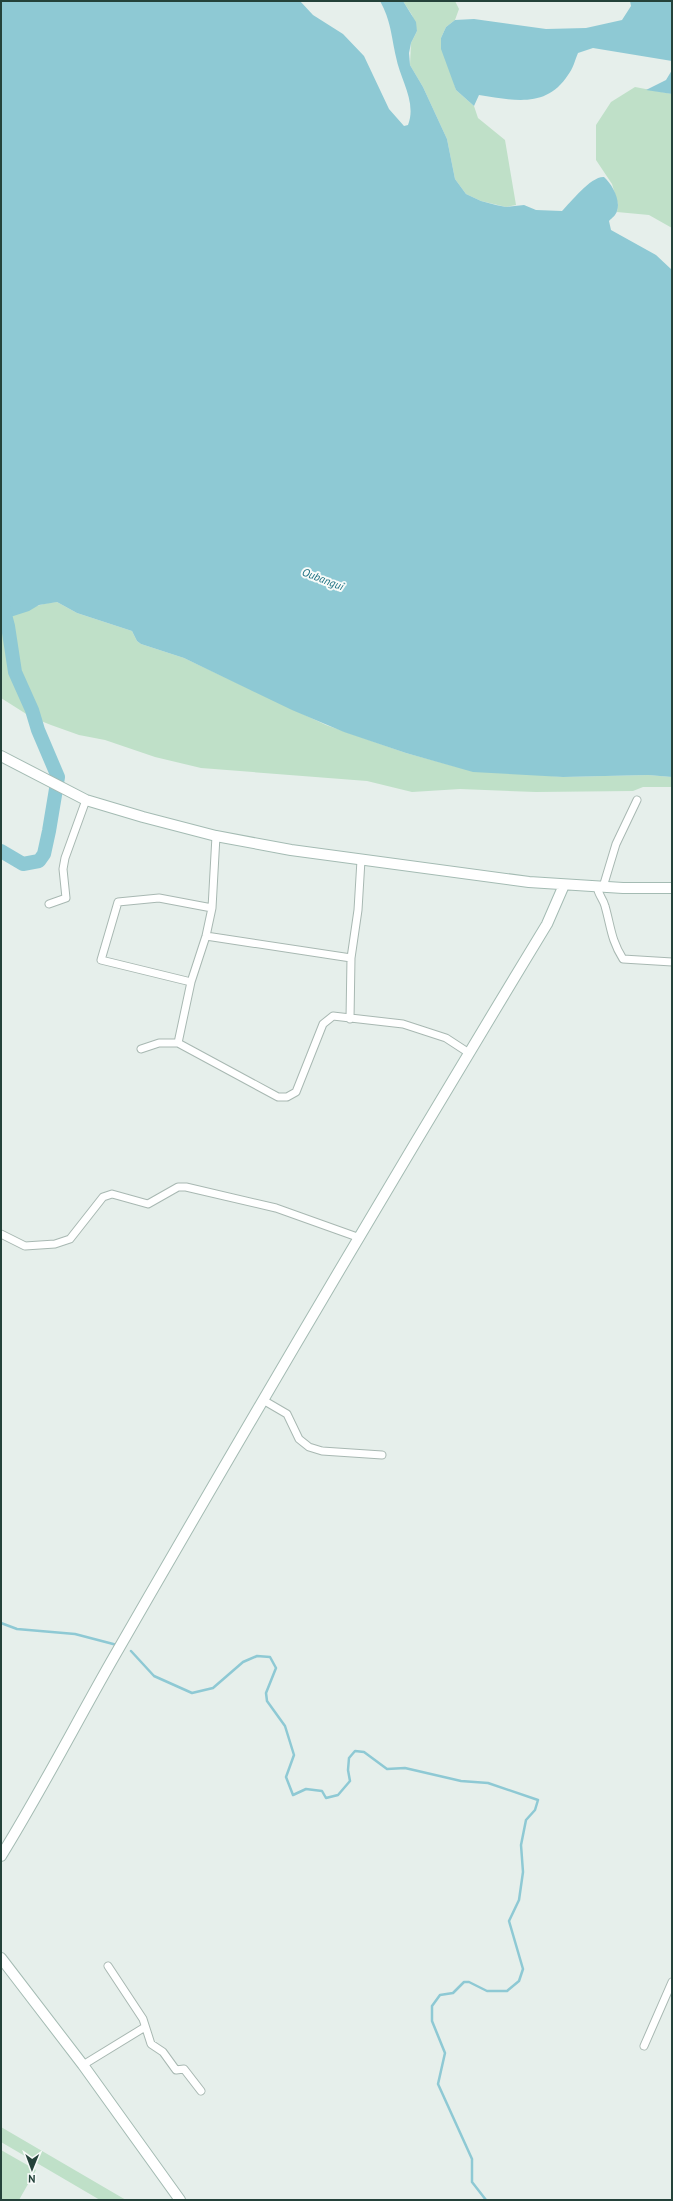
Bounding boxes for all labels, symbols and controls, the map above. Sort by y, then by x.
water label: Oubangui [300,565,347,594]
north arrow [12,2149,52,2189]
text: N [28,2172,36,2186]

